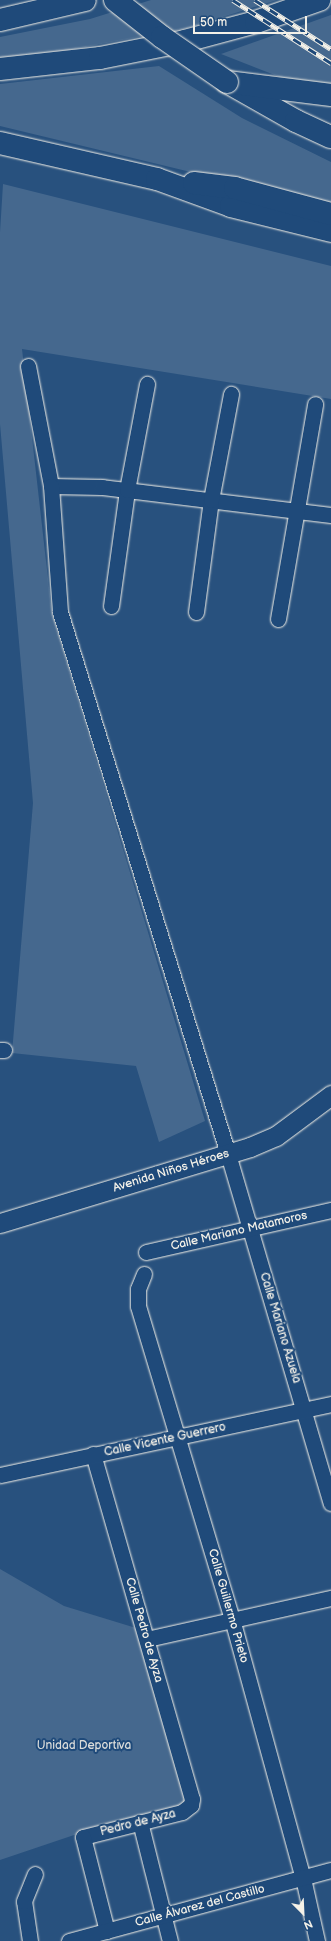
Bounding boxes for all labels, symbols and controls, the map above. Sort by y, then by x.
scale bar [195,8,309,34]
text: 50 m [200,15,227,30]
street label: Avenida Niños Héroes [111,1146,231,1196]
street label: Calle Mariano Matamoros [169,1208,309,1254]
street label: Calle Mariano Azuela [256,1271,304,1385]
street label: Calle Vicente Guerrero [103,1420,227,1460]
street label: Calle Guillermo Prieto [205,1547,251,1665]
street label: Calle Pedro de Ayza [122,1576,166,1684]
park label: Unidad Deportiva [37,1739,131,1753]
street label: Pedro de Ayza [99,1807,177,1839]
street label: Calle Álvarez del Castillo [134,1882,266,1930]
north arrow [283,1893,323,1933]
text: N [302,1917,315,1932]

